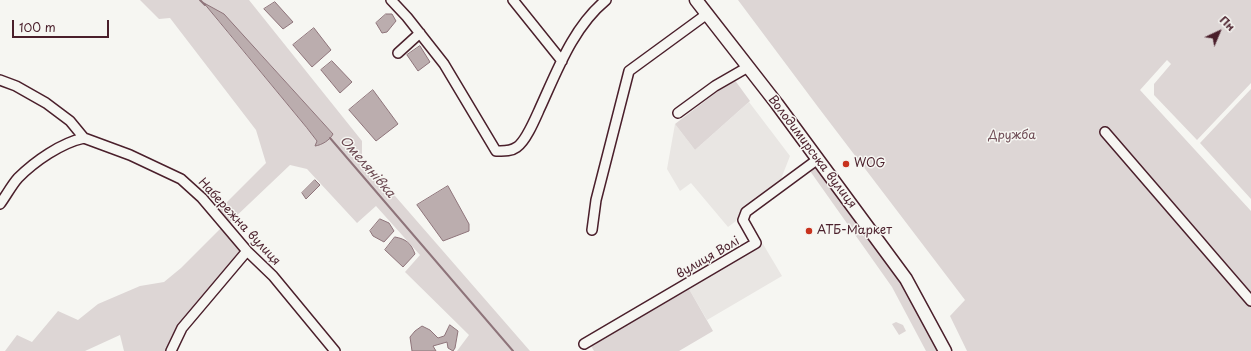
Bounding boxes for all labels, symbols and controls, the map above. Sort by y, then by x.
text: Пн [1216,11,1239,35]
scale bar [14,12,111,38]
north arrow [1199,12,1239,52]
text: 100 m [19,18,56,36]
street label: Володимирська вулиця [765,93,859,211]
park label: Дружба [988,129,1036,143]
water label: Омелянівка [336,133,398,201]
place label: WOG [854,157,885,171]
marker: WOG [841,159,851,169]
street label: Набережна вулиця [195,175,283,269]
place label: АТБ-Маркет [817,224,892,238]
marker: АТБ-Маркет [804,226,814,236]
street label: вулиця Волі [674,234,742,282]

